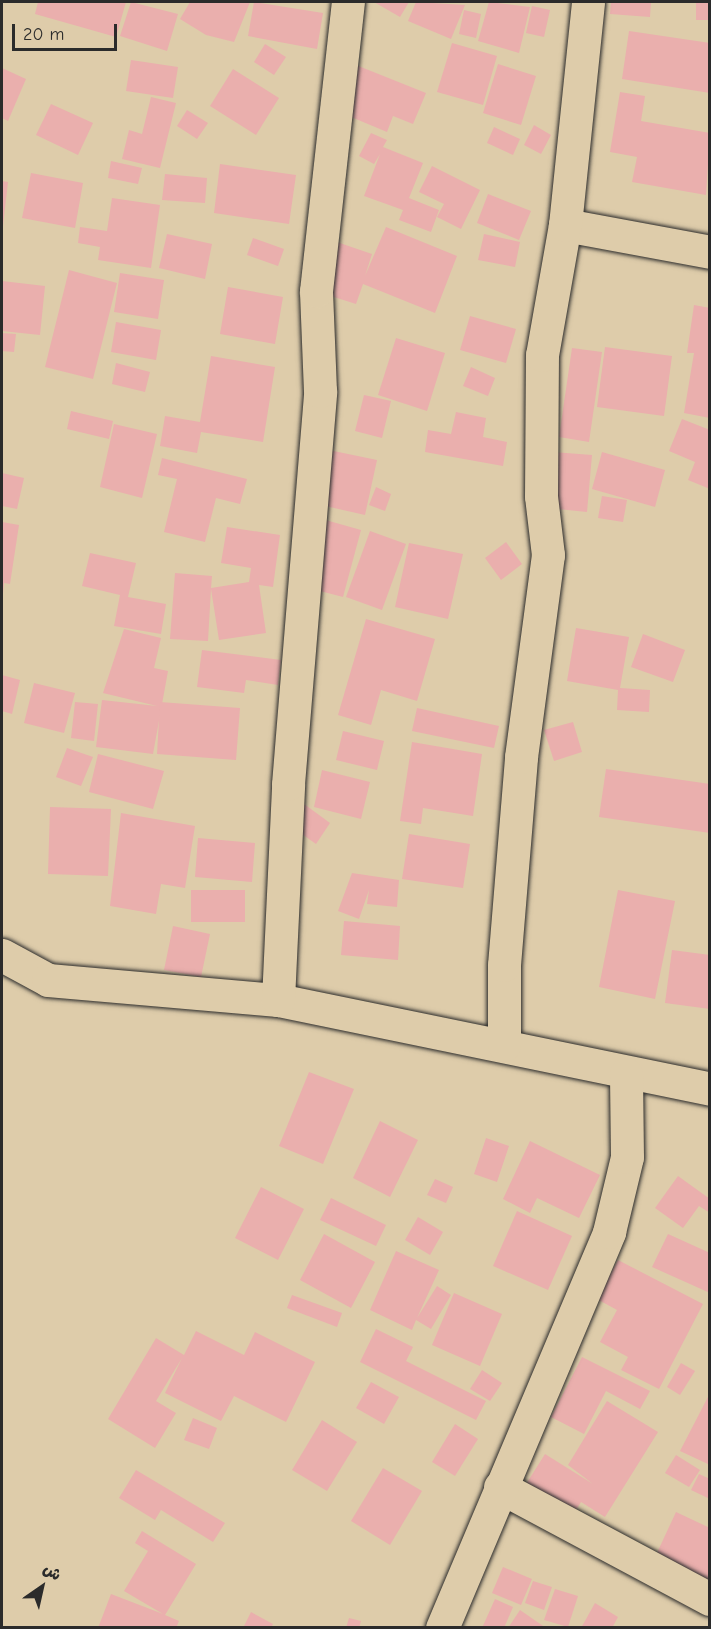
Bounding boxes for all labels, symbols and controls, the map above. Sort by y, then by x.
scale bar [15,12,120,50]
text: 20 m [23,24,64,45]
north arrow [12,1557,72,1617]
text: ش [40,1560,64,1584]

